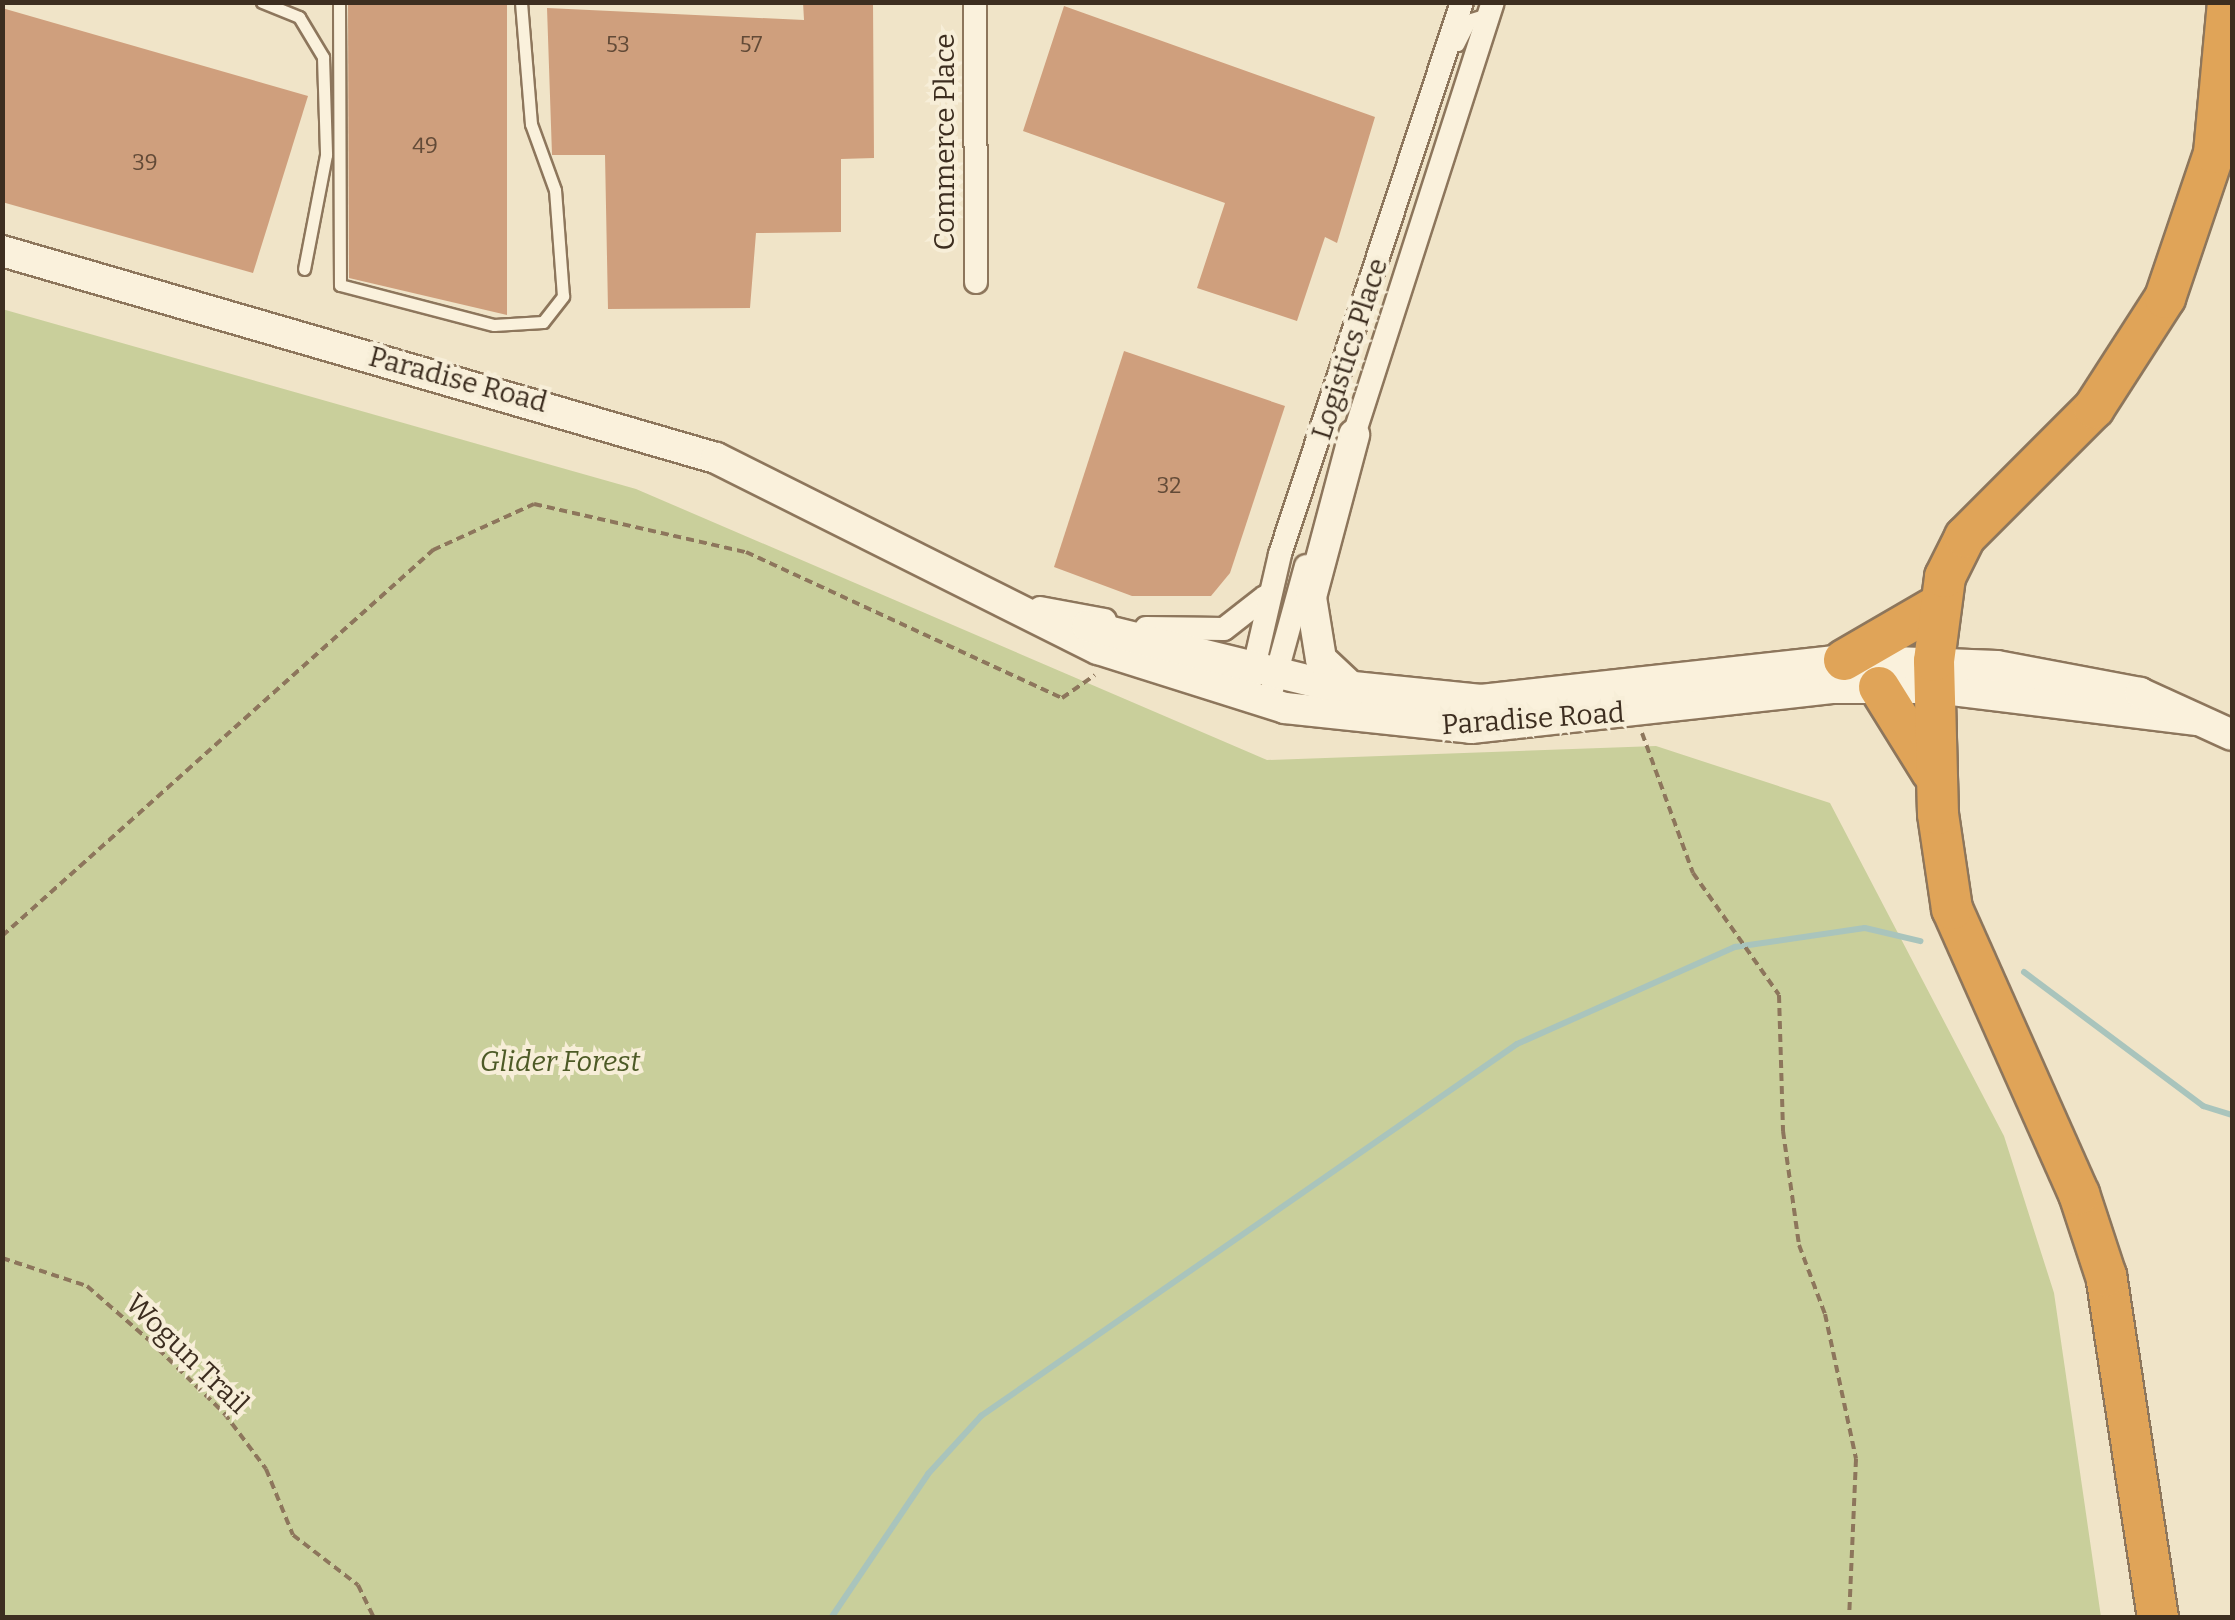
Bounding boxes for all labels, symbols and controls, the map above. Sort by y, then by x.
house number: 53 [606,32,630,58]
house number: 57 [740,32,762,58]
street label: Commerce Place [928,33,962,251]
house number: 49 [412,133,438,159]
house number: 39 [132,150,158,176]
street label: Logistics Place [1305,254,1395,444]
street label: Paradise Road [365,340,551,420]
house number: 32 [1157,473,1181,499]
street label: Paradise Road [1440,696,1626,742]
park label: Glider Forest [480,1045,640,1079]
street label: Wogun Trail [119,1287,255,1421]

